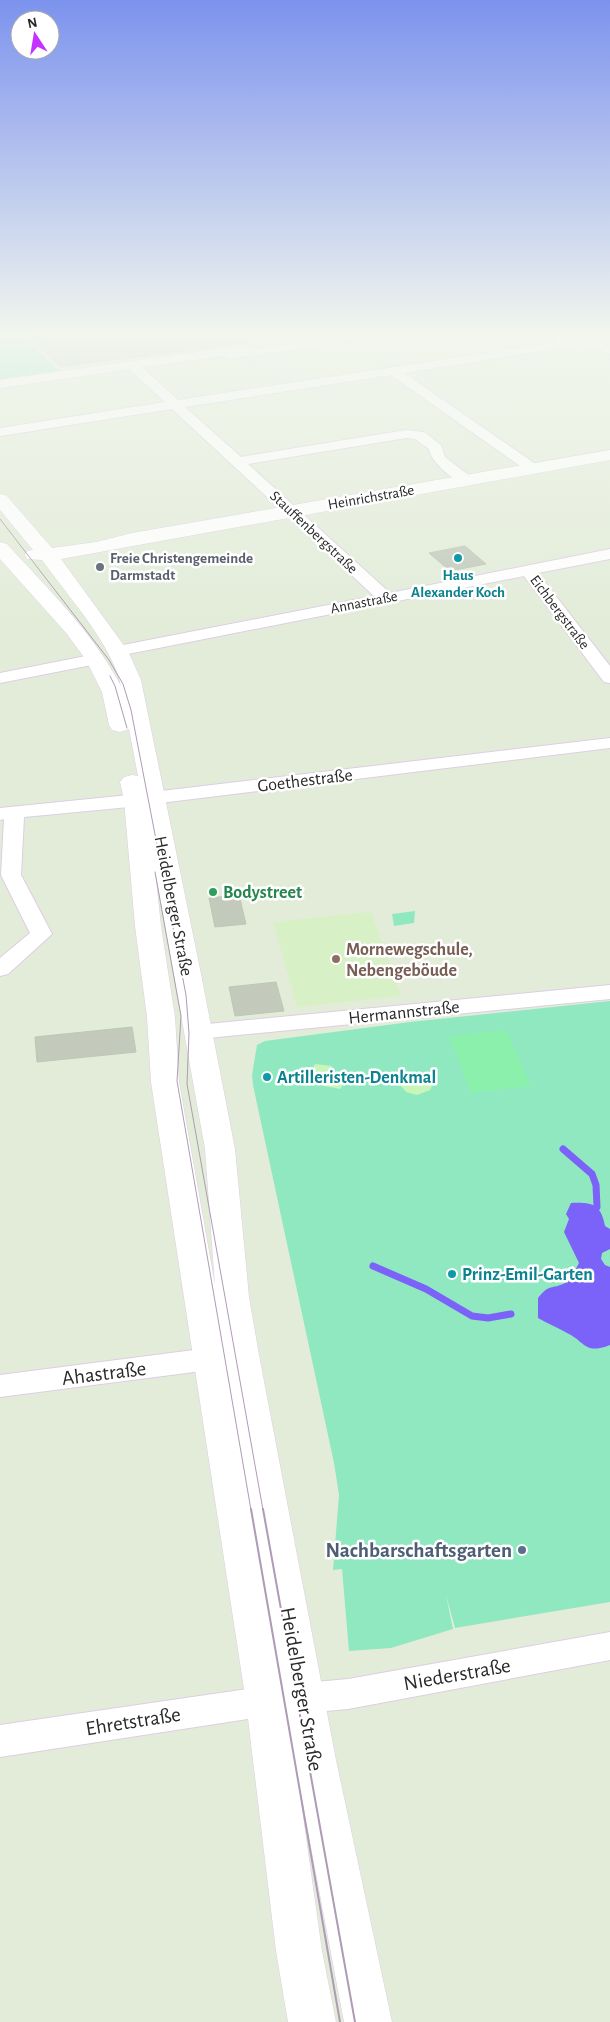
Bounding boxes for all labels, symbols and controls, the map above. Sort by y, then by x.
north arrow [10,10,60,60]
text: N [26,15,39,31]
street label: Heinrichstraße [327,483,415,512]
street label: Stauffenbergstraße [267,488,360,577]
place label: Freie Christengemeinde Darmstadt [110,551,253,583]
marker: Haus Alexander Koch [452,552,464,564]
marker: Freie Christengemeinde Darmstadt [94,561,106,573]
place label: Haus Alexander Koch [411,568,505,600]
street label: Eichbergstraße [527,572,592,652]
street label: Annastraße [329,589,399,616]
street label: Goethestraße [257,766,354,796]
street label: Heidelberger Straße [151,835,195,978]
place label: Bodystreet [223,884,302,902]
marker: Bodystreet [207,886,219,898]
place label: Mornewegschule, Nebengeböude [346,941,473,980]
marker: Mornewegschule, Nebengeböude [330,953,342,965]
street label: Hermannstraße [348,998,461,1028]
place label: Artilleristen-Denkmal [277,1069,436,1087]
marker: Artilleristen-Denkmal [261,1071,273,1083]
place label: Prinz-Emil-Garten [462,1266,593,1284]
marker: Prinz-Emil-Garten [446,1268,458,1280]
street label: Ahastraße [61,1358,147,1389]
place label: Nachbarschaftsgarten [325,1540,512,1561]
marker: Nachbarschaftsgarten [516,1544,528,1556]
street label: Heidelberger Straße [277,1605,326,1773]
street label: Niederstraße [402,1655,512,1694]
street label: Ehretstraße [84,1704,182,1739]

